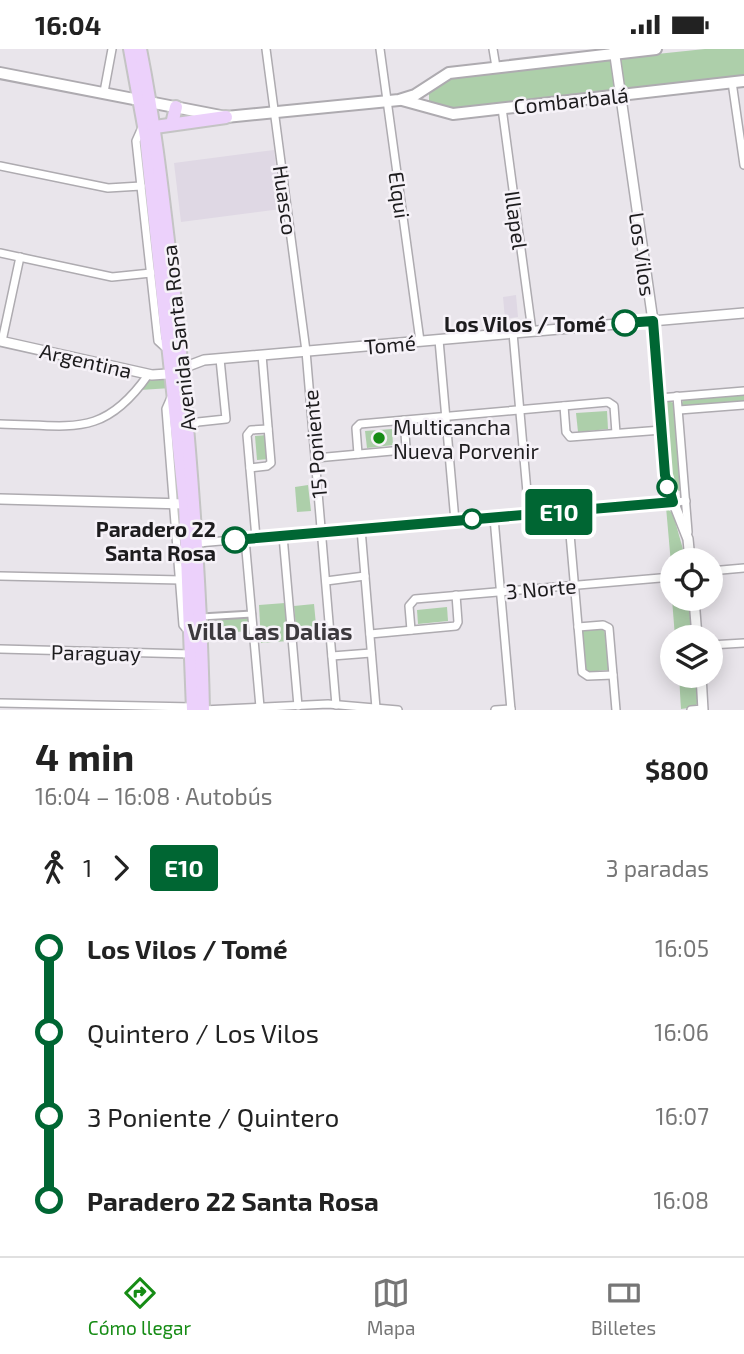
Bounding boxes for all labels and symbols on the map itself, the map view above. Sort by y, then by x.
street label: Combarbalá [512,82,630,118]
street label: Huasco [269,163,303,237]
street label: Elqui [384,170,416,220]
street label: Illapel [501,189,534,252]
street label: Los Vilos [625,210,661,298]
street label: Avenida Santa Rosa [156,244,200,432]
marker: Los Vilos / Tomé [612,310,638,336]
place label: Los Vilos / Tomé [444,311,606,336]
street label: Tomé [363,329,417,359]
street label: Argentina [38,337,134,383]
street label: 15 Poniente [297,389,331,499]
place label: Multicancha Nueva Porvenir [393,414,540,463]
marker: Multicancha Nueva Porvenir [371,430,387,446]
unlabelled marker [657,477,677,497]
line badge: E10 [519,489,599,535]
unlabelled marker [462,509,482,529]
place label: Paradero 22 Santa Rosa [96,516,216,565]
marker: Paradero 22 Santa Rosa [222,527,248,553]
street label: 3 Norte [505,572,577,604]
district label: Villa Las Dalias [188,617,352,645]
street label: Paraguay [51,639,141,665]

